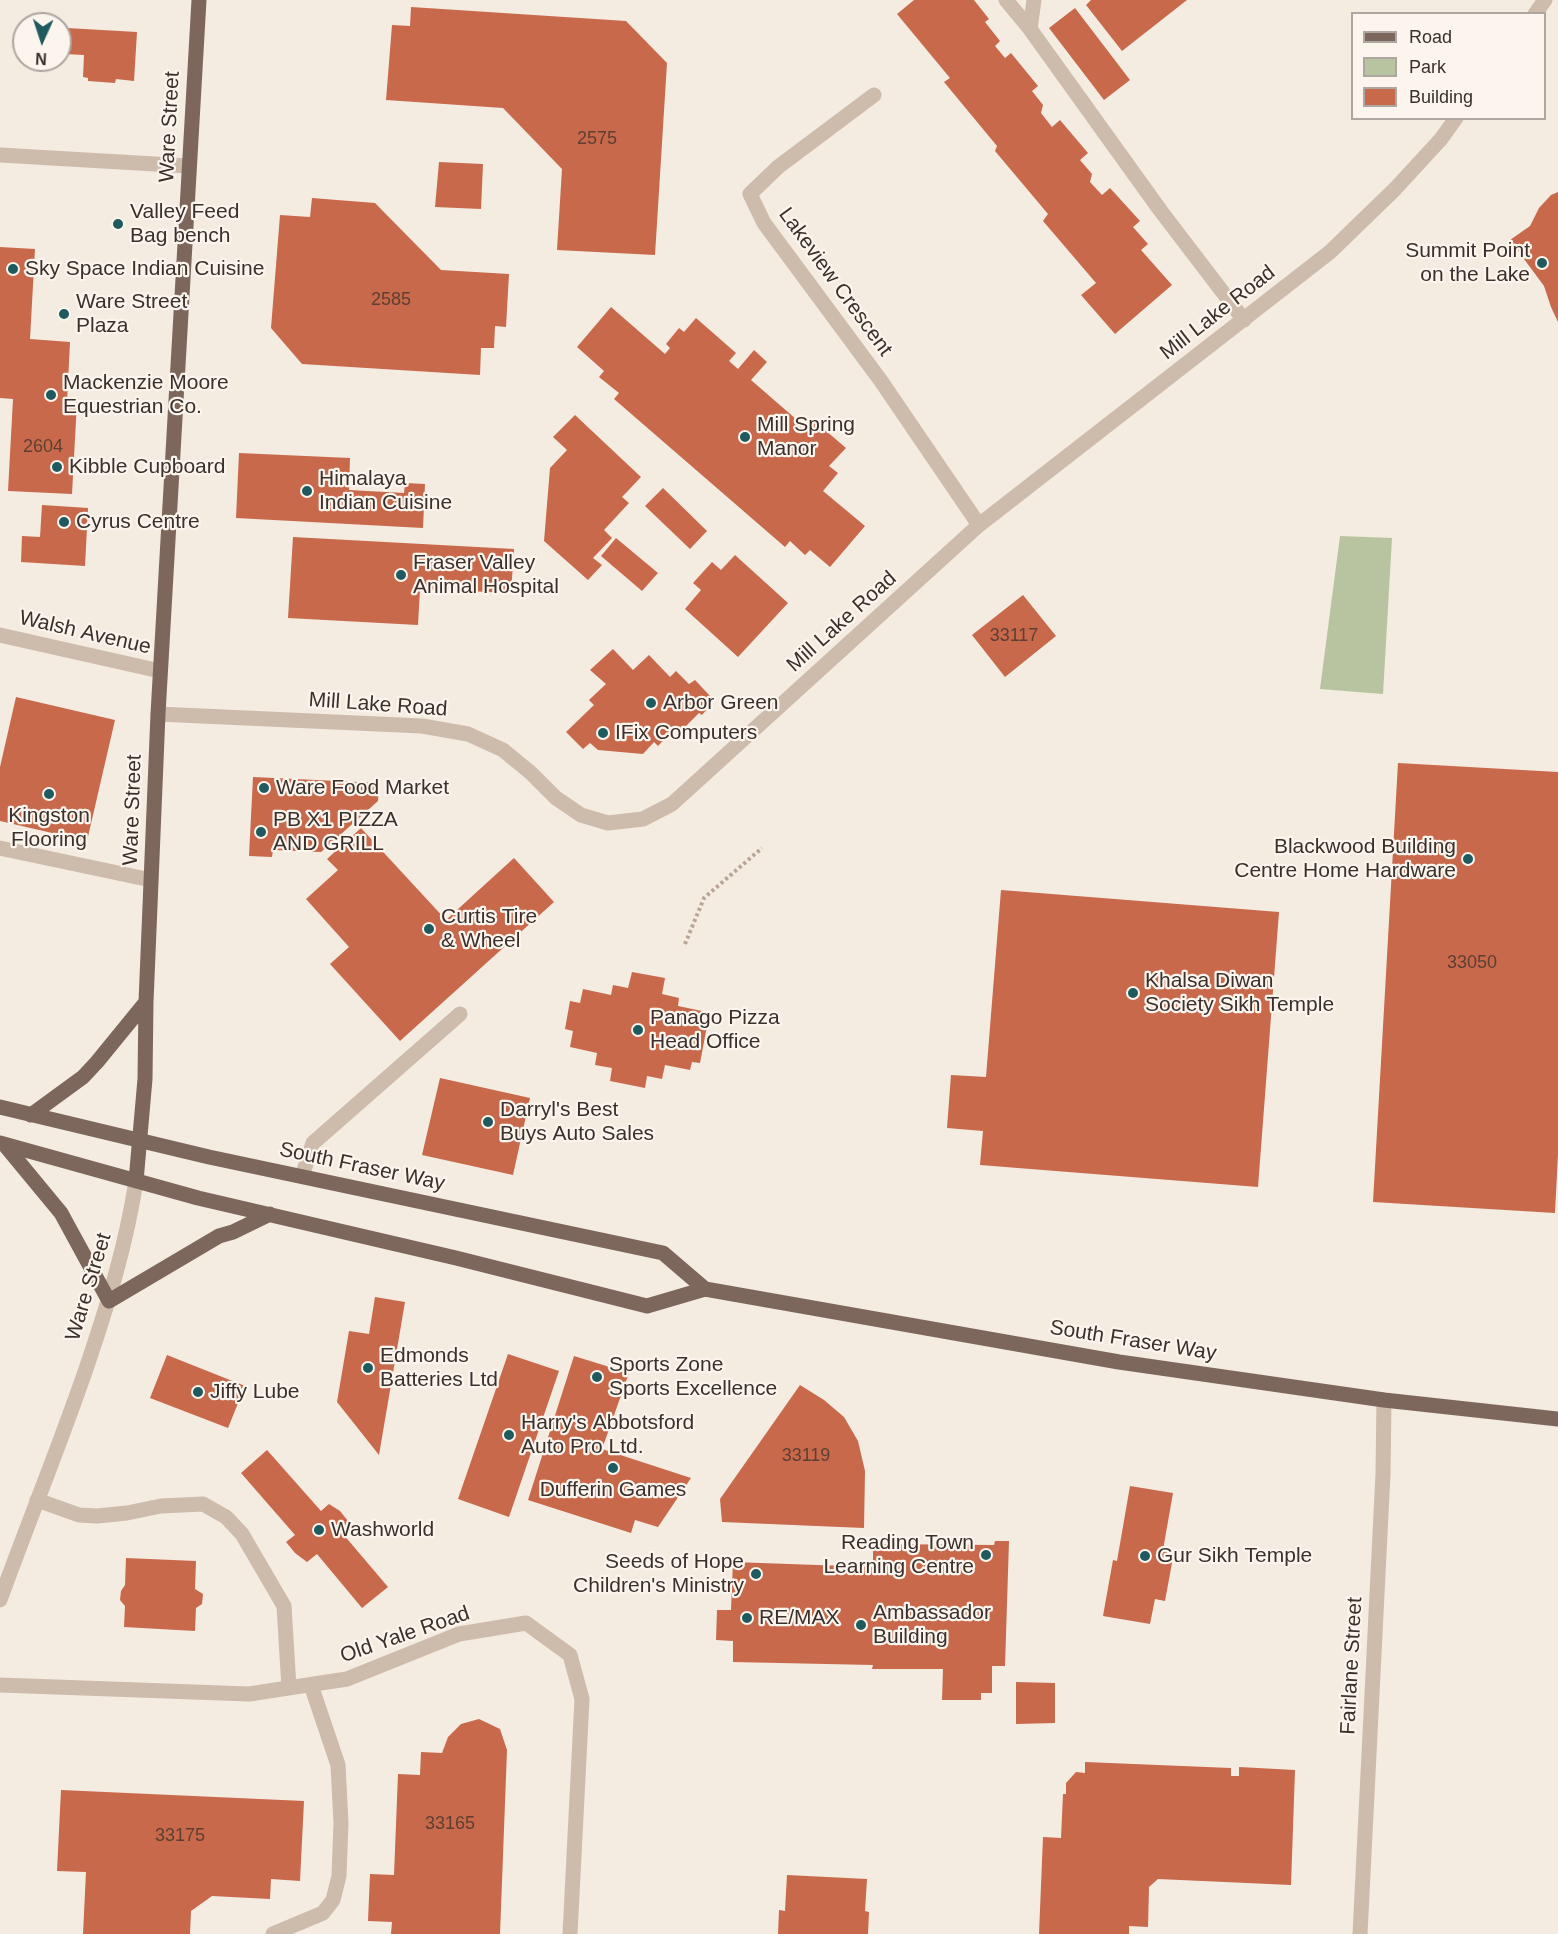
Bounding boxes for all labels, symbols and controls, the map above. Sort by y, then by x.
north arrow [12,12,72,72]
legend [1351,12,1546,120]
text: Road [1409,27,1452,47]
text: N [35,50,47,67]
text: Park [1409,57,1446,77]
street label: Ware Street [155,71,185,183]
text: Building [1409,87,1473,107]
house number: 2575 [577,128,617,150]
place label: Valley Feed Bag bench [130,199,239,249]
street label: Lakeview Crescent [773,203,897,361]
marker: Valley Feed Bag bench [111,217,125,231]
place label: Summit Point on the Lake [1405,238,1530,288]
place label: Sky Space Indian Cuisine [25,256,264,282]
marker: Summit Point on the Lake [1535,256,1549,270]
street label: Mill Lake Road [1156,260,1280,366]
marker: Sky Space Indian Cuisine [6,262,20,276]
place label: Ware Street Plaza [76,289,187,339]
house number: 2585 [371,289,411,311]
marker: Ware Street Plaza [57,307,71,321]
place label: Mackenzie Moore Equestrian Co. [63,370,229,420]
marker: Mackenzie Moore Equestrian Co. [44,388,58,402]
place label: Mill Spring Manor [757,412,855,462]
marker: Mill Spring Manor [738,430,752,444]
house number: 2604 [23,436,63,458]
place label: Kibble Cupboard [69,454,225,480]
marker: Kibble Cupboard [50,460,64,474]
place label: Himalaya Indian Cuisine [319,466,452,516]
marker: Himalaya Indian Cuisine [300,484,314,498]
place label: Cyrus Centre [76,509,200,535]
marker: Cyrus Centre [57,515,71,529]
place label: Fraser Valley Animal Hospital [413,550,559,600]
street label: Mill Lake Road [782,566,902,678]
marker: Fraser Valley Animal Hospital [394,568,408,582]
street label: Walsh Avenue [17,606,153,660]
house number: 33117 [990,625,1038,647]
street label: Mill Lake Road [308,688,448,722]
place label: Arbor Green [663,690,779,716]
marker: Arbor Green [644,696,658,710]
place label: IFix Computers [615,720,757,746]
marker: IFix Computers [596,726,610,740]
street label: Ware Street [118,754,148,866]
place label: Ware Food Market [276,775,449,801]
marker: Ware Food Market [257,781,271,795]
marker: Kingston Flooring [42,787,56,801]
place label: Kingston Flooring [8,803,90,853]
place label: PB X1 PIZZA AND GRILL [273,807,398,857]
marker: PB X1 PIZZA AND GRILL [254,825,268,839]
place label: Blackwood Building Centre Home Hardware [1234,834,1456,884]
marker: Blackwood Building Centre Home Hardware [1461,852,1475,866]
place label: Curtis Tire & Wheel [441,904,537,954]
marker: Curtis Tire & Wheel [422,922,436,936]
house number: 33050 [1447,952,1497,974]
place label: Khalsa Diwan Society Sikh Temple [1145,968,1334,1018]
marker: Khalsa Diwan Society Sikh Temple [1126,986,1140,1000]
place label: Panago Pizza Head Office [650,1005,780,1055]
marker: Panago Pizza Head Office [631,1023,645,1037]
place label: Darryl's Best Buys Auto Sales [500,1097,654,1147]
marker: Darryl's Best Buys Auto Sales [481,1115,495,1129]
street label: South Fraser Way [277,1137,447,1197]
street label: Ware Street [61,1230,117,1344]
street label: South Fraser Way [1048,1315,1218,1367]
place label: Edmonds Batteries Ltd [380,1343,498,1393]
place label: Sports Zone Sports Excellence [609,1352,777,1402]
marker: Edmonds Batteries Ltd [361,1361,375,1375]
marker: Sports Zone Sports Excellence [590,1370,604,1384]
place label: Jiffy Lube [210,1379,300,1405]
marker: Jiffy Lube [191,1385,205,1399]
place label: Harry's Abbotsford Auto Pro Ltd. [521,1410,694,1460]
marker: Harry's Abbotsford Auto Pro Ltd. [502,1428,516,1442]
house number: 33119 [782,1445,830,1467]
marker: Dufferin Games [606,1461,620,1475]
place label: Dufferin Games [540,1477,686,1503]
place label: Washworld [331,1517,434,1543]
marker: Washworld [312,1523,326,1537]
place label: Reading Town Learning Centre [823,1530,974,1580]
place label: Gur Sikh Temple [1157,1543,1312,1569]
marker: Reading Town Learning Centre [979,1548,993,1562]
place label: Seeds of Hope Children's Ministry [573,1549,744,1599]
marker: Gur Sikh Temple [1138,1549,1152,1563]
marker: Seeds of Hope Children's Ministry [749,1567,763,1581]
street label: Fairlane Street [1336,1597,1368,1735]
place label: Ambassador Building [873,1600,991,1650]
street label: Old Yale Road [337,1601,473,1669]
place label: RE/MAX [759,1605,840,1631]
marker: RE/MAX [740,1611,754,1625]
marker: Ambassador Building [854,1618,868,1632]
house number: 33165 [425,1813,475,1835]
house number: 33175 [155,1825,205,1847]

